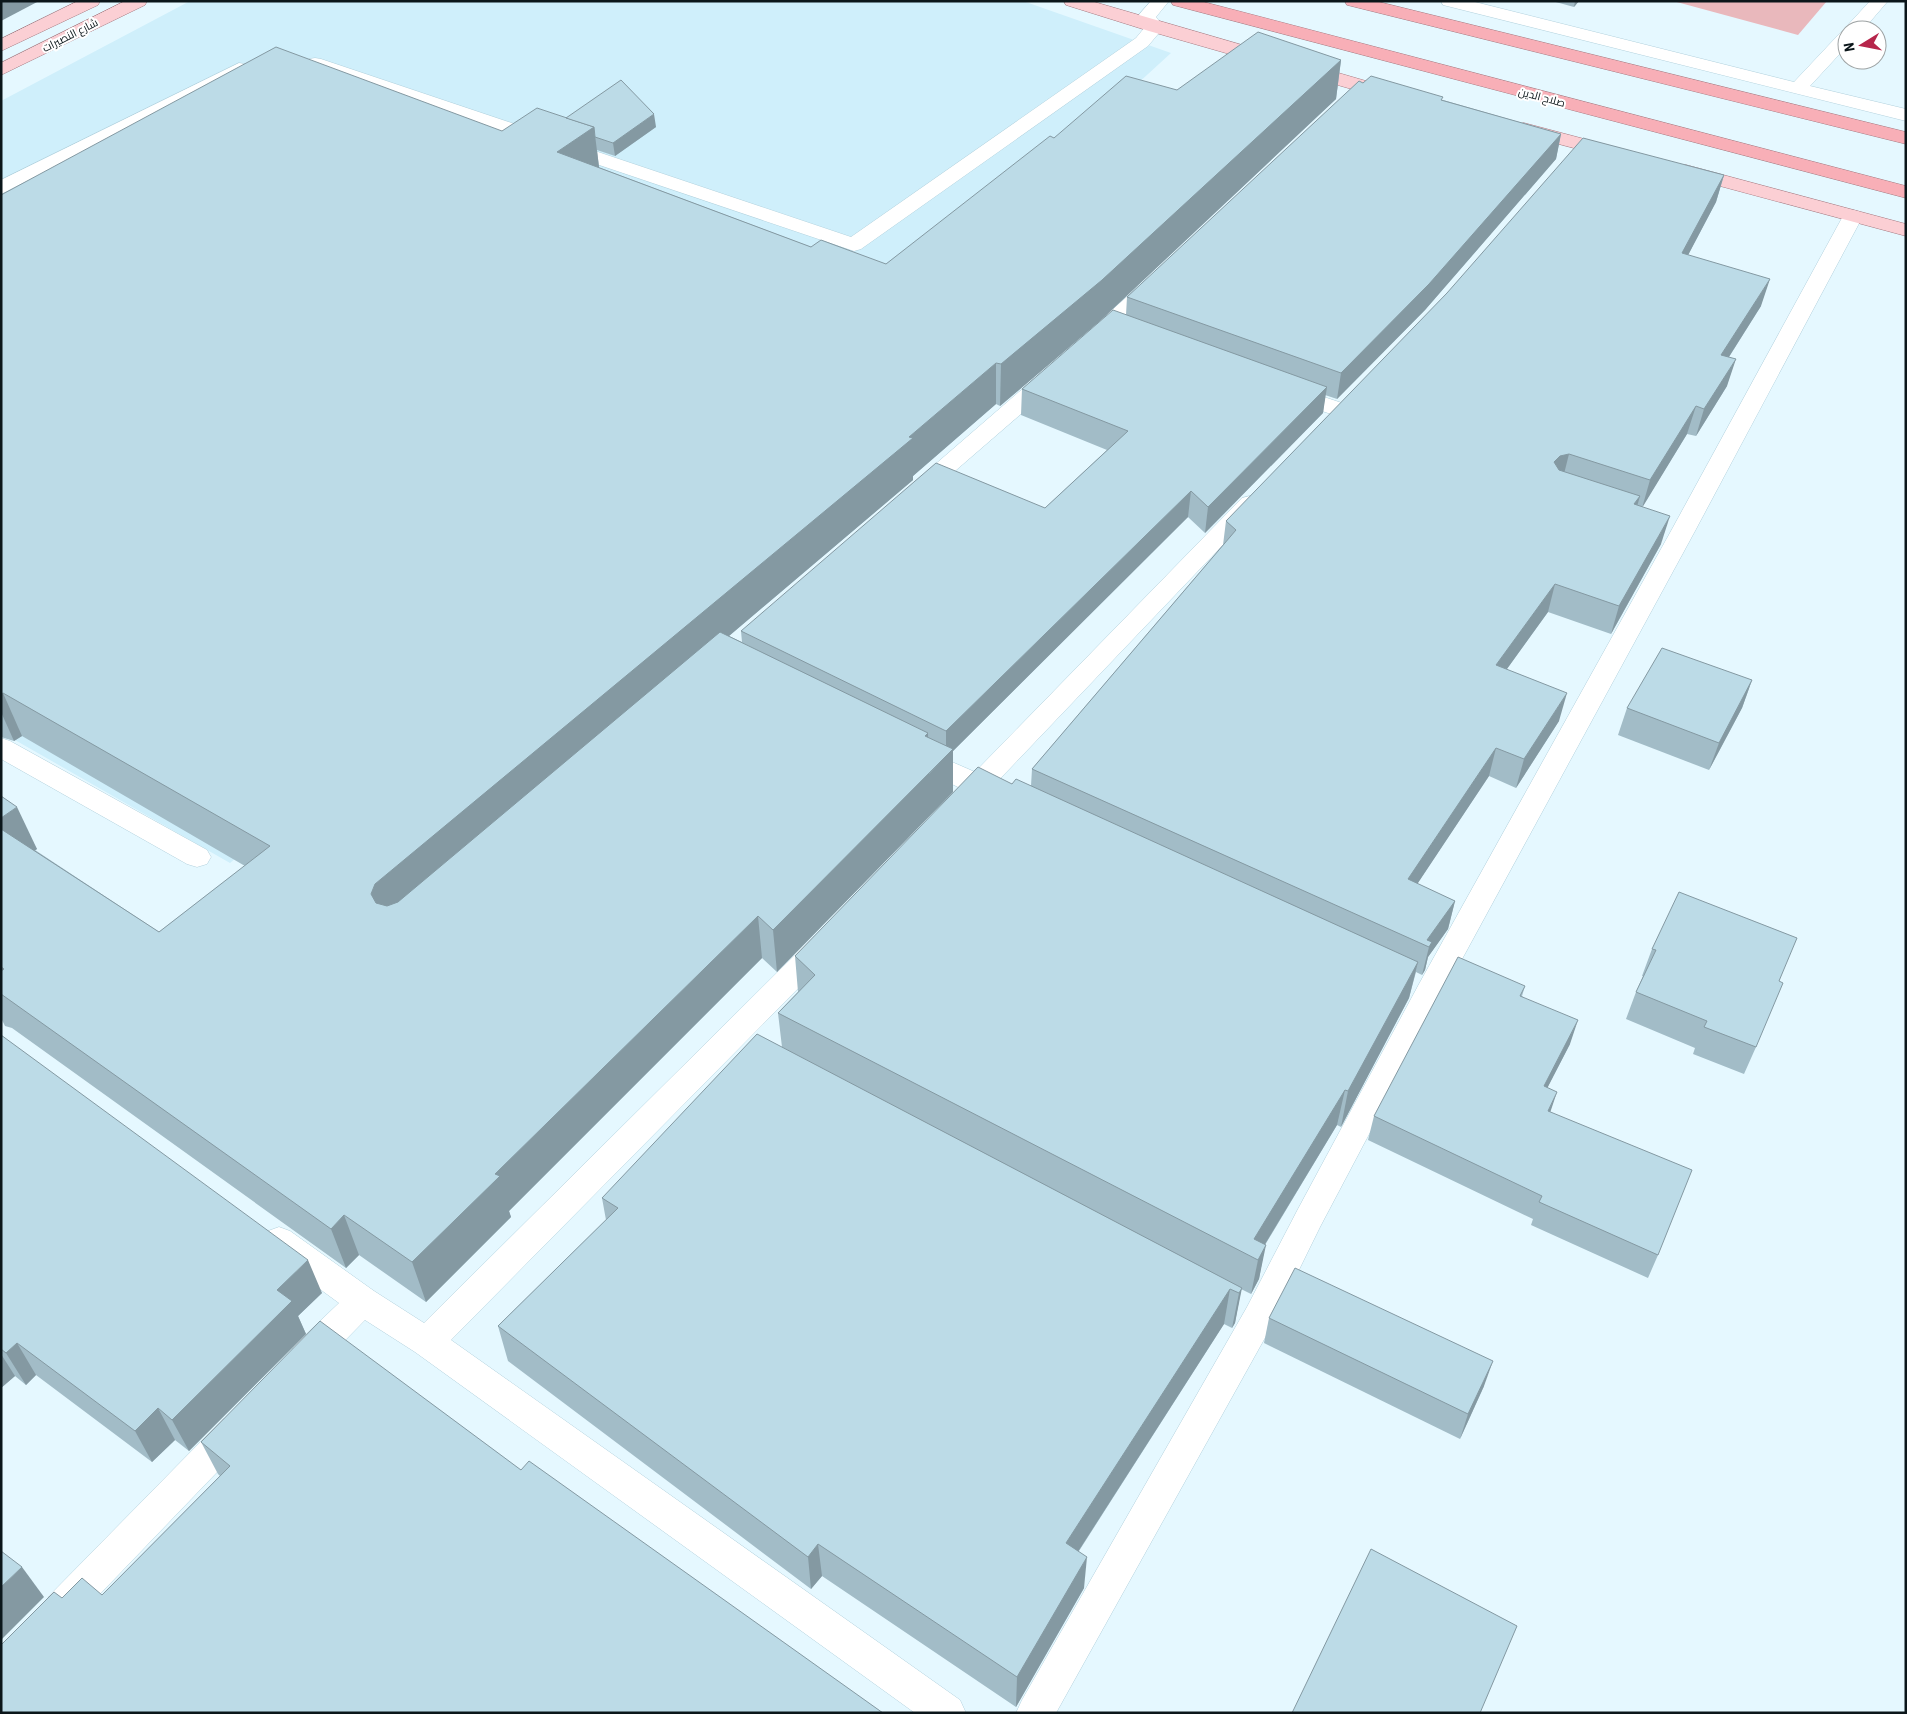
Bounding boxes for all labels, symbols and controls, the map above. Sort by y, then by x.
street label: شارع النصيرات [40,16,101,56]
north arrow [1837,20,1887,70]
text: N [1841,42,1858,53]
street label: صلاح الدين [1517,85,1567,111]

